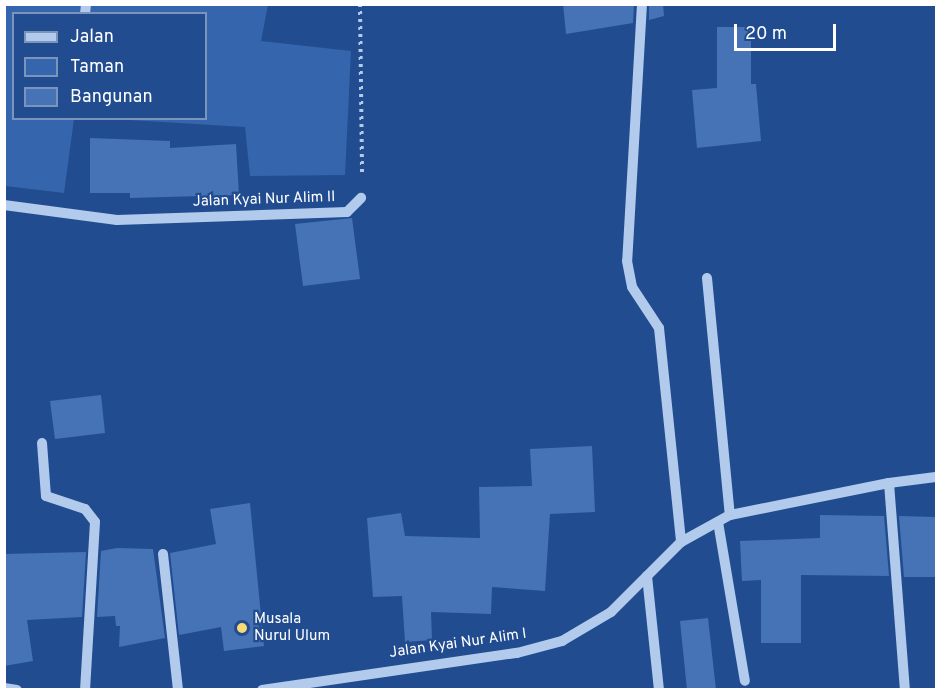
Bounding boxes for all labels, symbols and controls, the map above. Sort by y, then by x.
legend [12,12,207,120]
scale bar [737,12,839,50]
text: 20 m [745,23,787,46]
text: Jalan [70,26,114,49]
text: Taman [70,56,124,79]
text: Bangunan [70,86,153,109]
street label: Jalan Kyai Nur Alim II [192,189,336,211]
place label: Musala Nurul Ulum [254,610,330,645]
marker: Musala Nurul Ulum [235,621,249,635]
street label: Jalan Kyai Nur Alim I [388,625,528,663]

